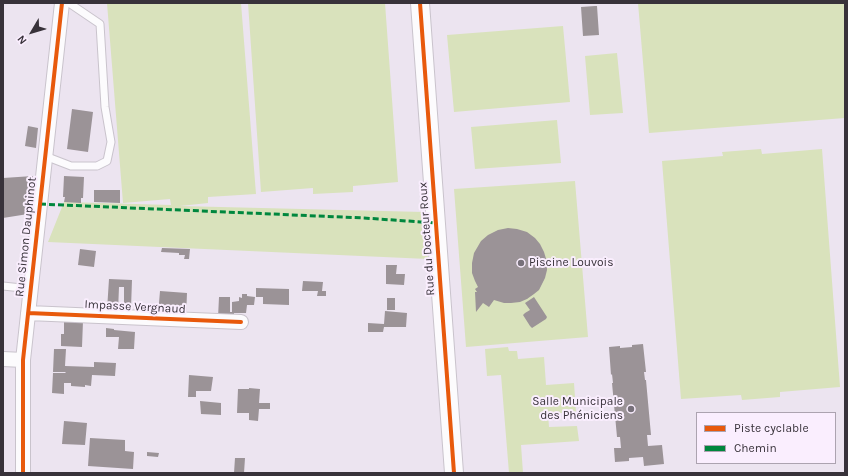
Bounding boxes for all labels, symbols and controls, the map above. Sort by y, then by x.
north arrow [12,12,52,52]
text: N [15,33,30,47]
street label: Rue Simon Dauphinot [13,176,39,298]
street label: Rue du Docteur Roux [416,182,438,296]
place label: Piscine Louvois [529,256,613,270]
marker: Piscine Louvois [516,258,526,268]
street label: Impasse Vergnaud [84,297,186,317]
place label: Salle Municipale des Phéniciens [532,395,623,423]
marker: Salle Municipale des Phéniciens [626,404,636,414]
legend [696,412,836,464]
text: Piste cyclable [734,421,809,435]
text: Chemin [734,441,777,455]

